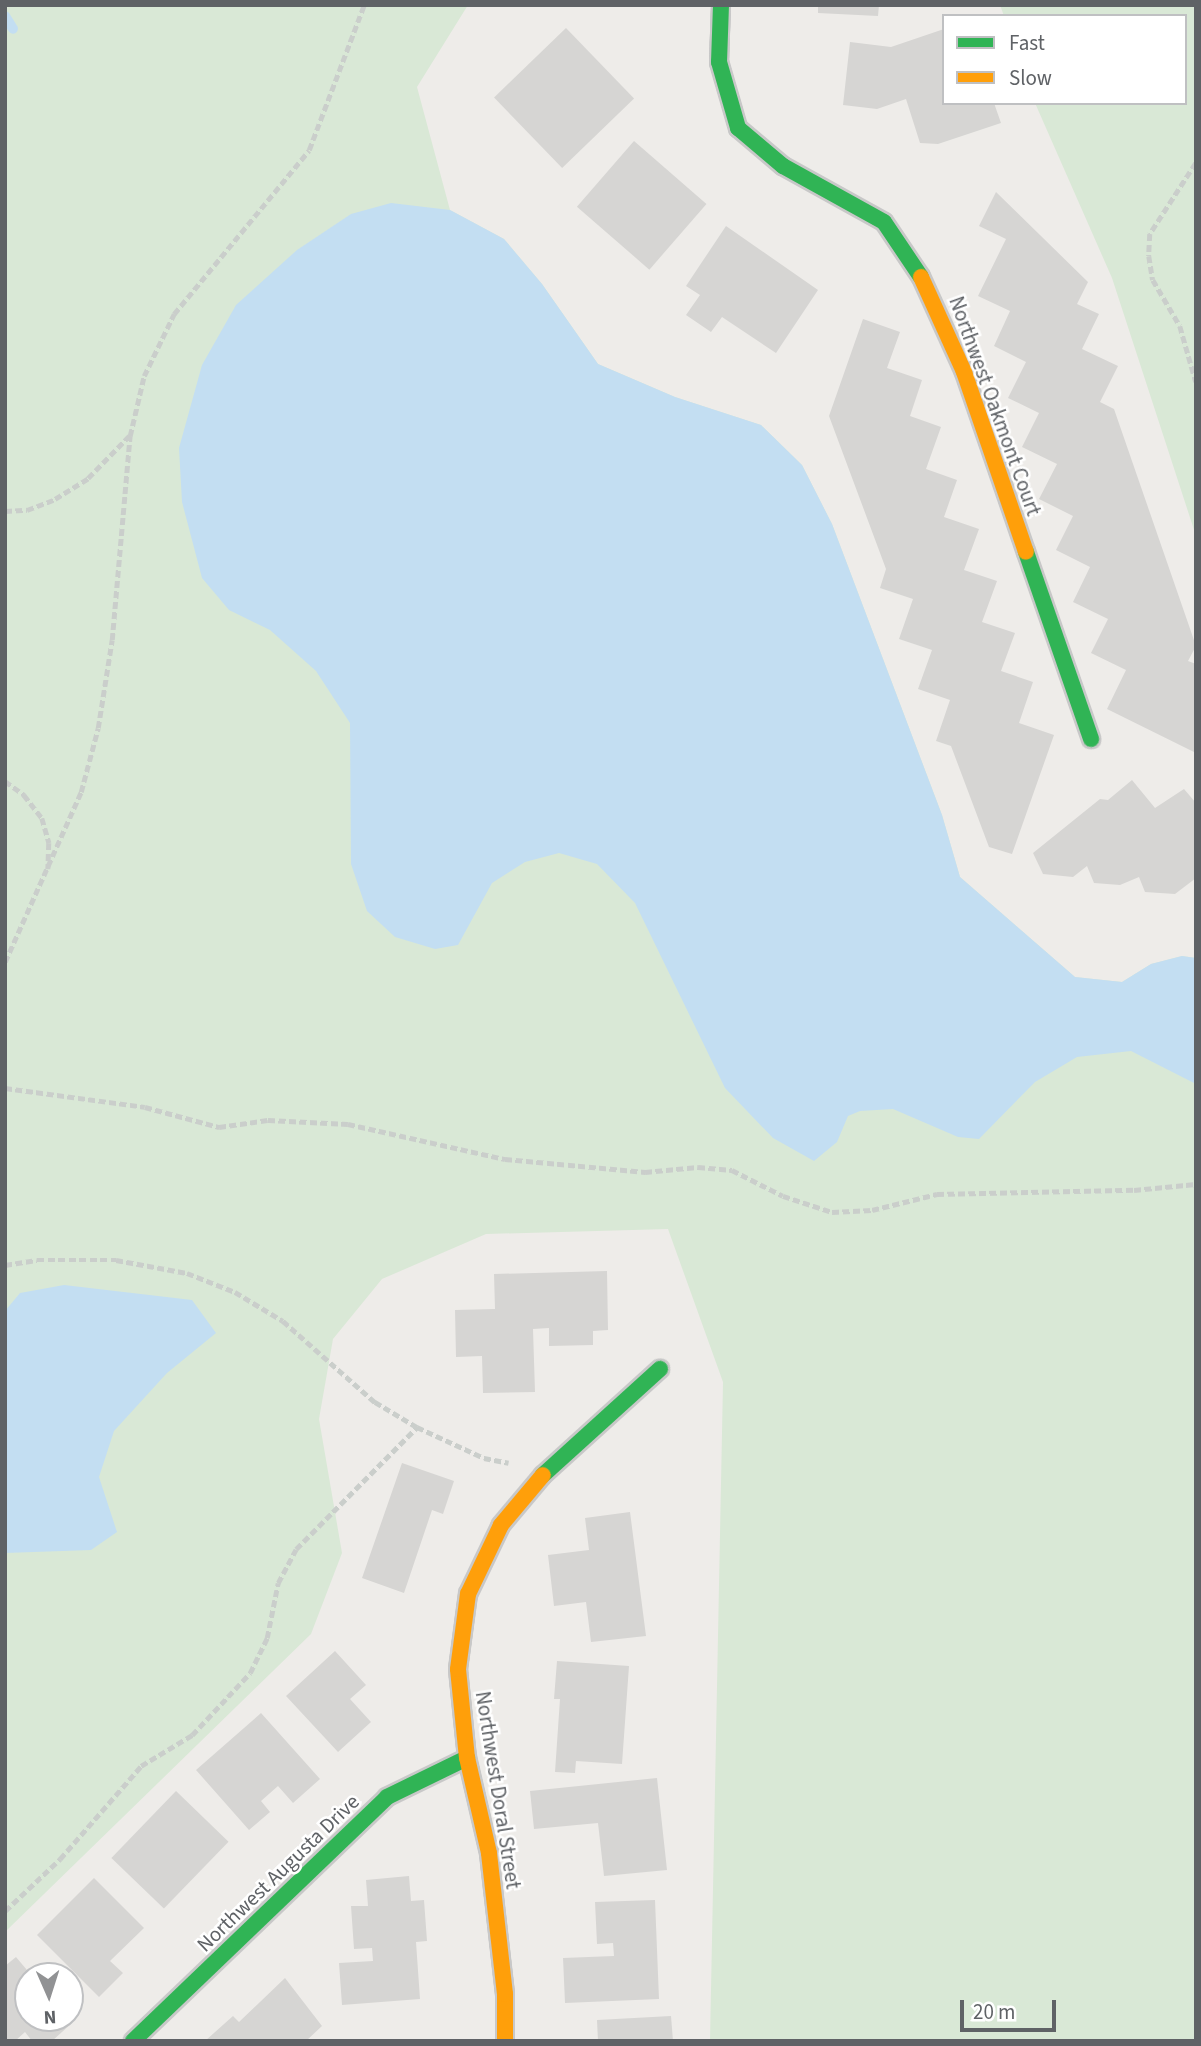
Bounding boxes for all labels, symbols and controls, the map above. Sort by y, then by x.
legend [942,14,1187,105]
text: Fast [1009,28,1045,58]
text: Slow [1009,63,1052,93]
street label: Northwest Oakmont Court [944,293,1046,519]
street label: Northwest Doral Street [470,1689,526,1891]
street label: Northwest Augusta Drive [192,1789,364,1957]
north arrow [14,1962,84,2032]
scale bar [963,1986,1059,2030]
text: 20 m [973,1997,1015,2027]
text: N [43,2003,57,2030]

